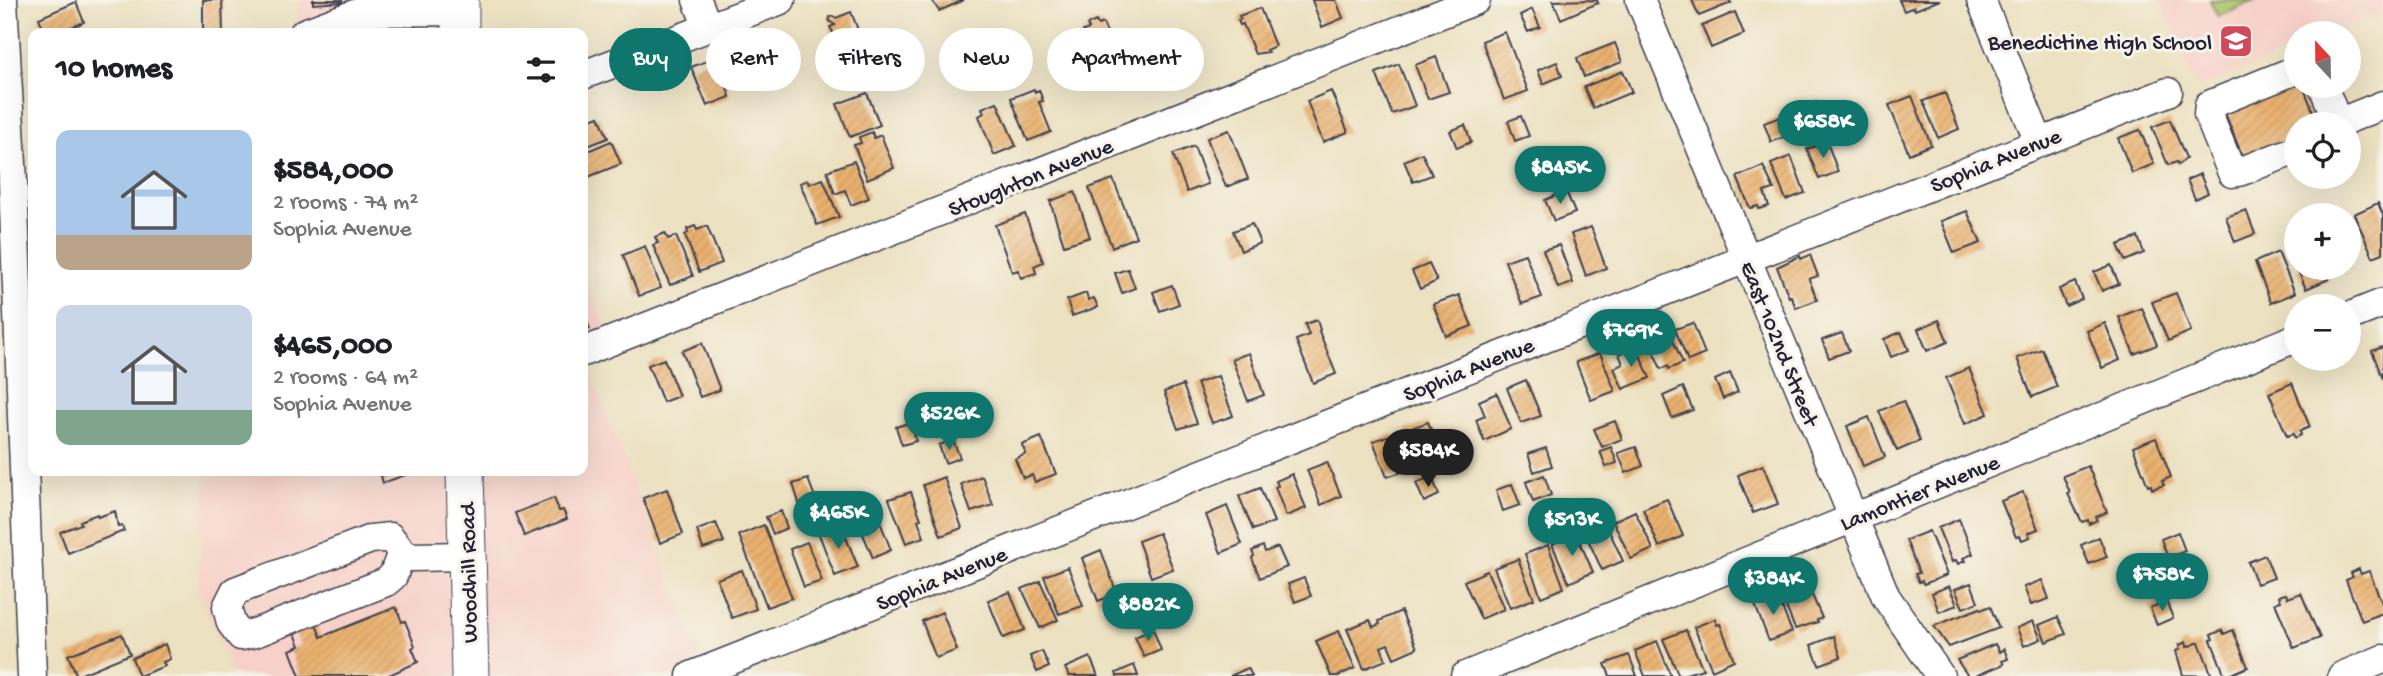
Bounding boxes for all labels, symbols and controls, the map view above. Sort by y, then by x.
north arrow [2284,21,2361,98]
map controls [2284,21,2361,371]
school or university icon: Benedictine High School [2217,22,2255,60]
chip: Buy [609,28,692,91]
chip: Rent [706,28,801,91]
chip: Filters [815,28,925,91]
chip: New [939,28,1033,91]
chip: Apartment [1047,28,1204,91]
place label: Benedictine High School [1987,31,2212,58]
icon: filters [522,51,560,89]
text: 10 homes [56,53,172,88]
pin: $658K [1774,100,1872,160]
text: $658K [1793,109,1853,136]
button: locate [2284,112,2361,189]
street label: Sophia Avenue [1927,123,2067,201]
street label: Stoughton Avenue [945,134,1119,225]
pin: $845K [1511,146,1609,206]
text: $584,000 [273,155,393,190]
text: $845K [1531,155,1589,182]
icon: home [112,158,196,242]
text: 2 rooms · 74 m² [273,190,418,217]
button: + [2284,203,2361,280]
text: Sophia Avenue [273,217,412,244]
street label: East 102nd Street [1732,258,1824,432]
button: − [2284,294,2361,371]
pin: $769K [1582,310,1680,369]
text: $769K [1602,318,1660,345]
text: $465,000 [273,330,392,365]
street label: Sophia Avenue [1400,332,1540,410]
icon: home [112,333,196,417]
text: 2 rooms · 64 m² [273,365,418,392]
text: Sophia Avenue [273,392,412,419]
pin: $526K [900,392,998,452]
text: $526K [920,401,978,428]
pin: $584K [1379,430,1477,489]
text: $584K [1399,438,1457,465]
street label: Lamontier Avenue [1837,450,2005,538]
pin: $465K [789,491,887,551]
pin: $513K [1523,498,1621,558]
text: $465K [809,500,867,527]
street label: Woodhill Road [456,501,485,643]
text: $513K [1544,507,1600,534]
street label: Sophia Avenue [873,541,1013,619]
pin: $758K [2113,554,2211,613]
pin: $384K [1724,558,1822,617]
text: $758K [2132,562,2192,589]
text: $384K [1744,566,1802,593]
pin: $882K [1099,584,1197,643]
text: $882K [1118,592,1178,619]

